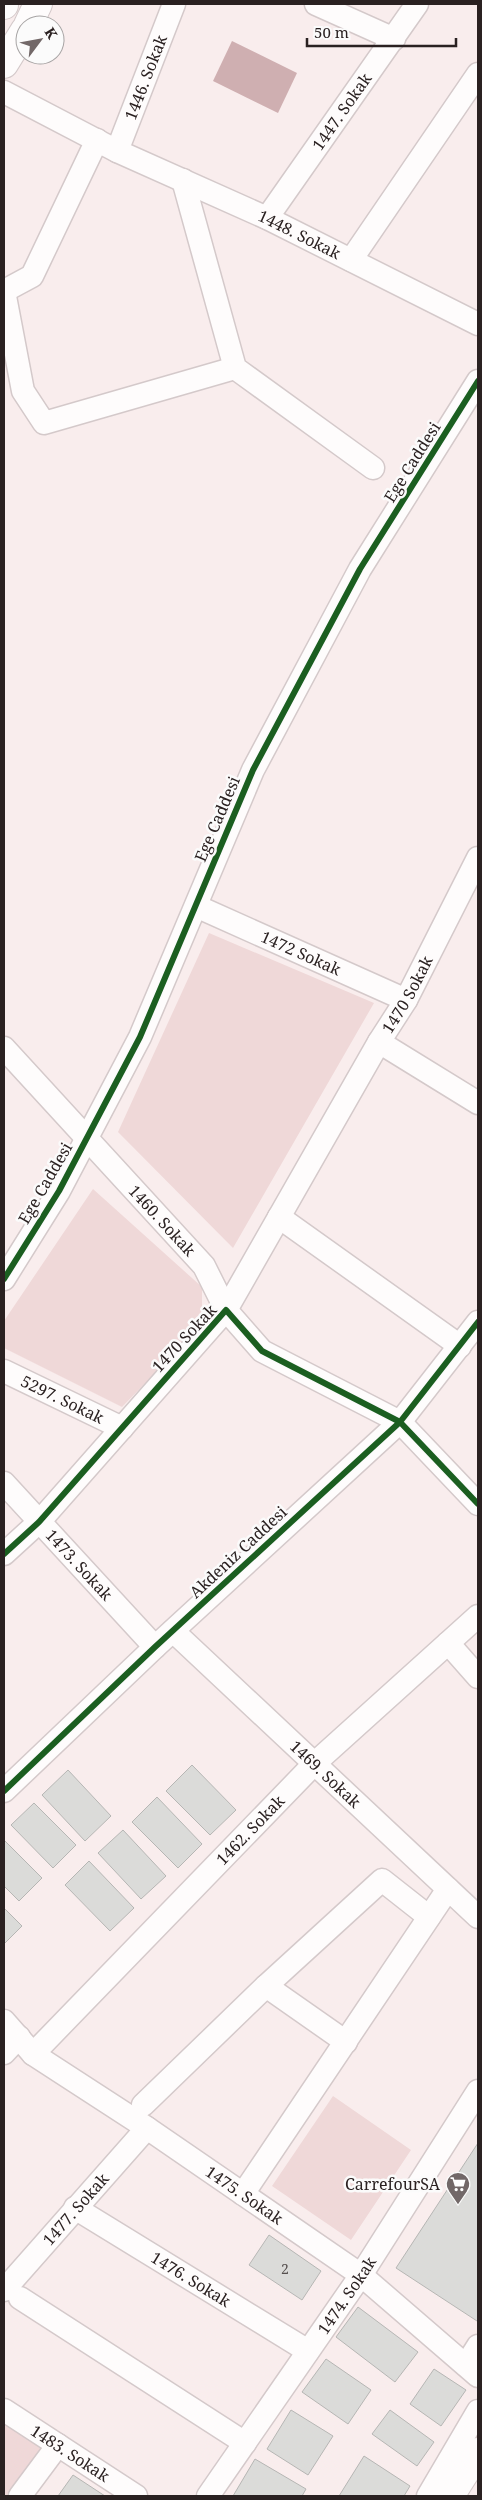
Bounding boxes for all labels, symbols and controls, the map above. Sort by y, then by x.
north arrow [15,15,65,65]
scale bar [307,15,456,47]
text: 50 m [314,22,349,42]
text: K [41,23,63,43]
street label: 1446. Sokak [119,31,172,123]
street label: 1447. Sokak [307,68,377,155]
street label: 1448. Sokak [255,204,345,265]
street label: Ege Caddesi [379,418,445,506]
street label: Ege Caddesi [189,773,245,865]
street label: 1472 Sokak [257,925,345,981]
street label: 1470 Sokak [377,951,438,1037]
street label: Ege Caddesi [13,1138,77,1228]
street label: 1460. Sokak [124,1180,201,1261]
street label: 1470 Sokak [147,1299,222,1377]
street label: 5297. Sokak [17,1370,108,1429]
street label: Akdeniz Caddesi [184,1501,292,1603]
street label: 1473. Sokak [41,1524,118,1606]
street label: 1469. Sokak [285,1735,366,1813]
street label: 1462. Sokak [211,1790,290,1870]
street label: 1475. Sokak [201,2160,288,2230]
street label: 1477. Sokak [38,2168,114,2250]
supermarket icon: CarrefourSA [445,2171,471,2205]
place label: CarrefourSA [345,2173,441,2195]
street label: 1476. Sokak [147,2246,235,2312]
street label: 1474. Sokak [312,2252,381,2339]
house number: 2 [281,2259,289,2278]
street label: 1483. Sokak [27,2419,114,2487]

